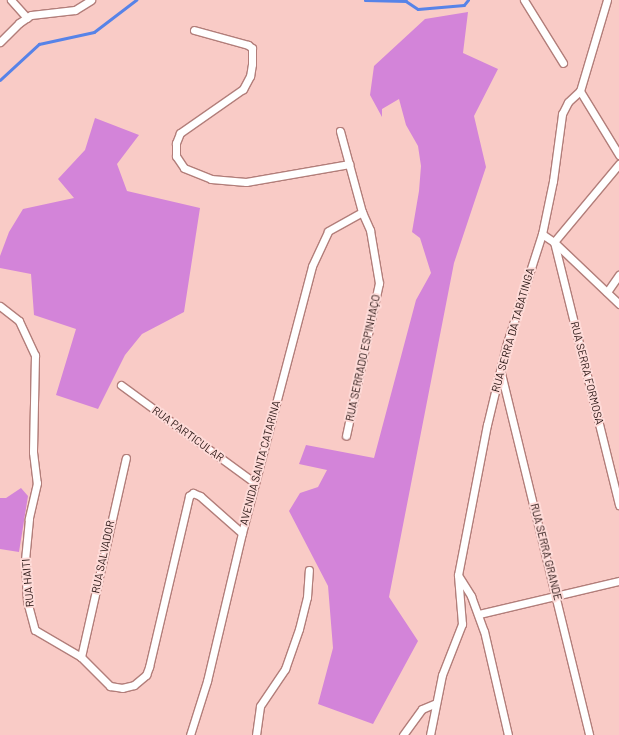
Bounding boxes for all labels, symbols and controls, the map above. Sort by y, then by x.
street label: RUA SERRA DA TABATINGA [489,266,537,394]
street label: RUA SERRADO ESPINHAÇO [343,293,383,423]
street label: RUA SERRA FORMOSA [568,320,606,426]
street label: AVENIDA SANTA CATARINA [237,399,283,527]
street label: RUA PARTICULAR [150,404,226,464]
street label: RUA SERRA GRANDE [528,502,564,602]
street label: RUA SALVADOR [89,519,117,595]
street label: RUA HAITI [19,558,37,608]

